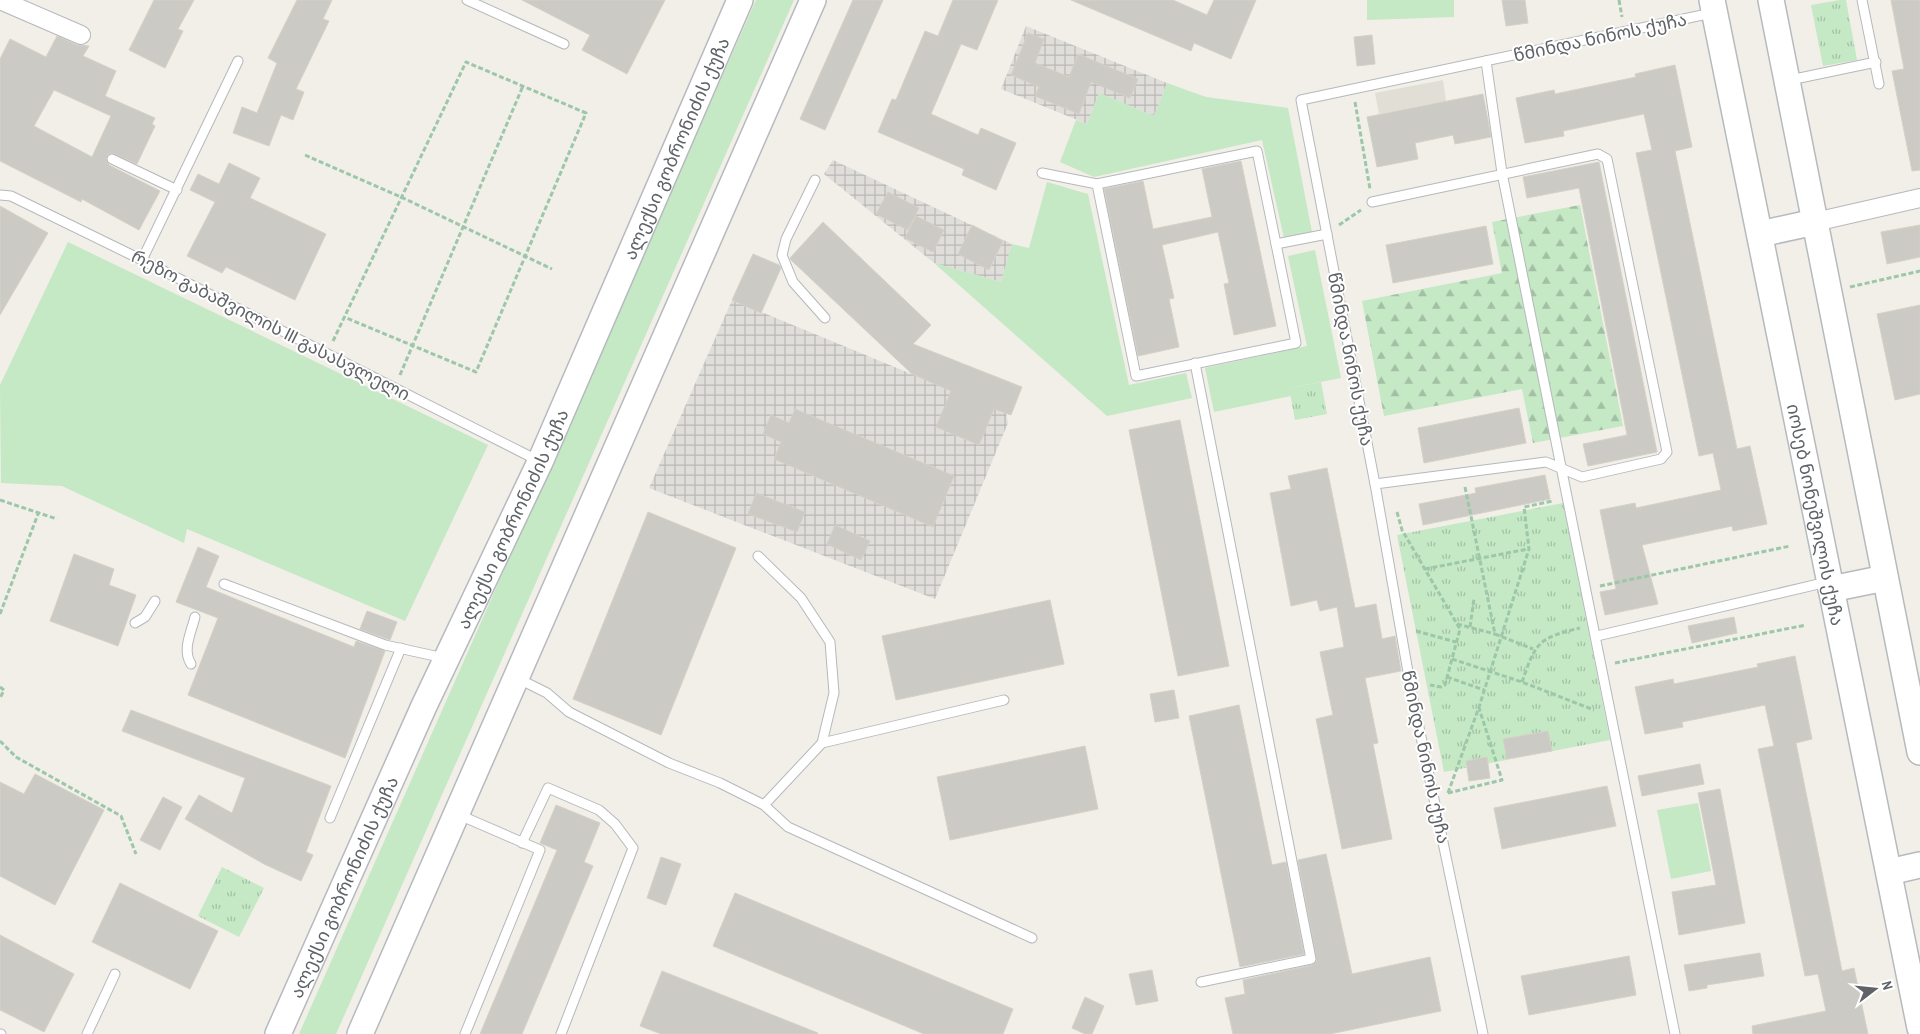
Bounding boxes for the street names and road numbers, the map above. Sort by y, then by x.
street label: წმინდა ნინოს ქუჩა [1511,6,1689,68]
street label: ალექსი გობრონიძის ქუჩა [617,33,735,263]
street label: რეზო გაბაშვილის III გასასვლელი [127,244,415,406]
street label: წმინდა ნინოს ქუჩა [1322,270,1380,448]
street label: იოსებ ნონეშვილის ქუჩა [1781,401,1851,628]
street label: ალექსი გობრონიძის ქუჩა [450,405,574,633]
street label: წმინდა ნინოს ქუჩა [1395,668,1457,846]
street label: ალექსი გობრონიძის ქუჩა [283,772,404,1002]

